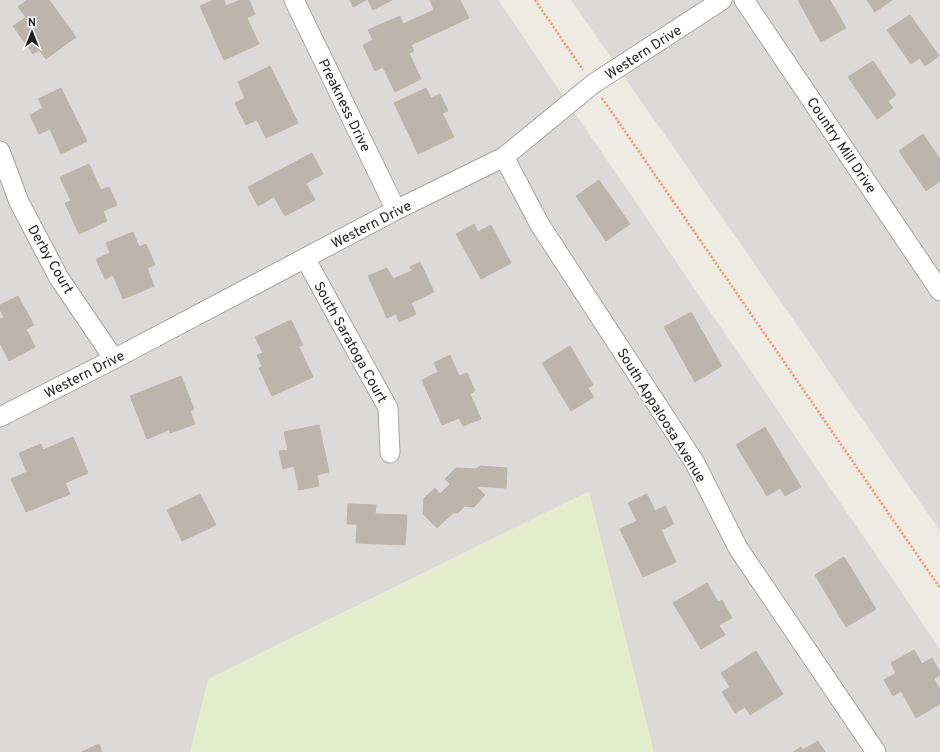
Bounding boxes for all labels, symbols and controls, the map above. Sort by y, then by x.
north arrow [12,12,52,52]
text: N [28,16,36,30]
street label: Western Drive [602,22,685,84]
street label: Preakness Drive [314,56,374,155]
street label: Country Mill Drive [802,95,879,197]
street label: Western Drive [329,198,415,253]
street label: Derby Court [23,222,76,297]
street label: South Saratoga Court [309,279,390,406]
street label: South Appaloosa Avenue [612,346,709,486]
street label: Western Drive [42,348,128,403]

